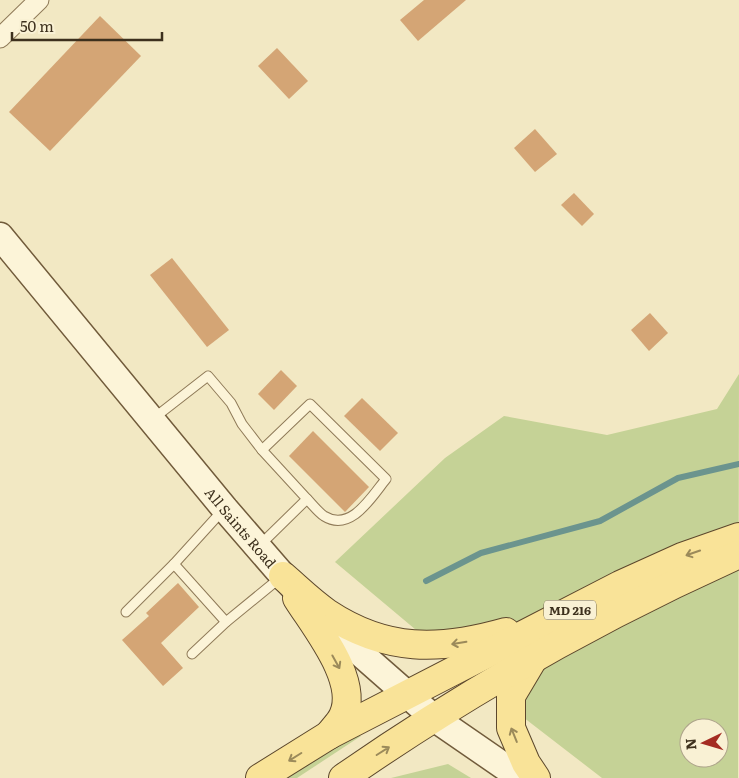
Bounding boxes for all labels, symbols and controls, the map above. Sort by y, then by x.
scale bar [12,10,162,42]
text: 50 m [20,14,54,37]
street label: All Saints Road [201,483,282,572]
one-way arrow [686,549,701,558]
road number: MD 216 [544,600,596,620]
one-way arrow [452,638,468,648]
one-way arrow [331,654,341,669]
north arrow [679,718,729,768]
one-way arrow [509,728,518,743]
text: N [680,737,701,751]
one-way arrow [376,745,390,756]
one-way arrow [288,752,302,762]

